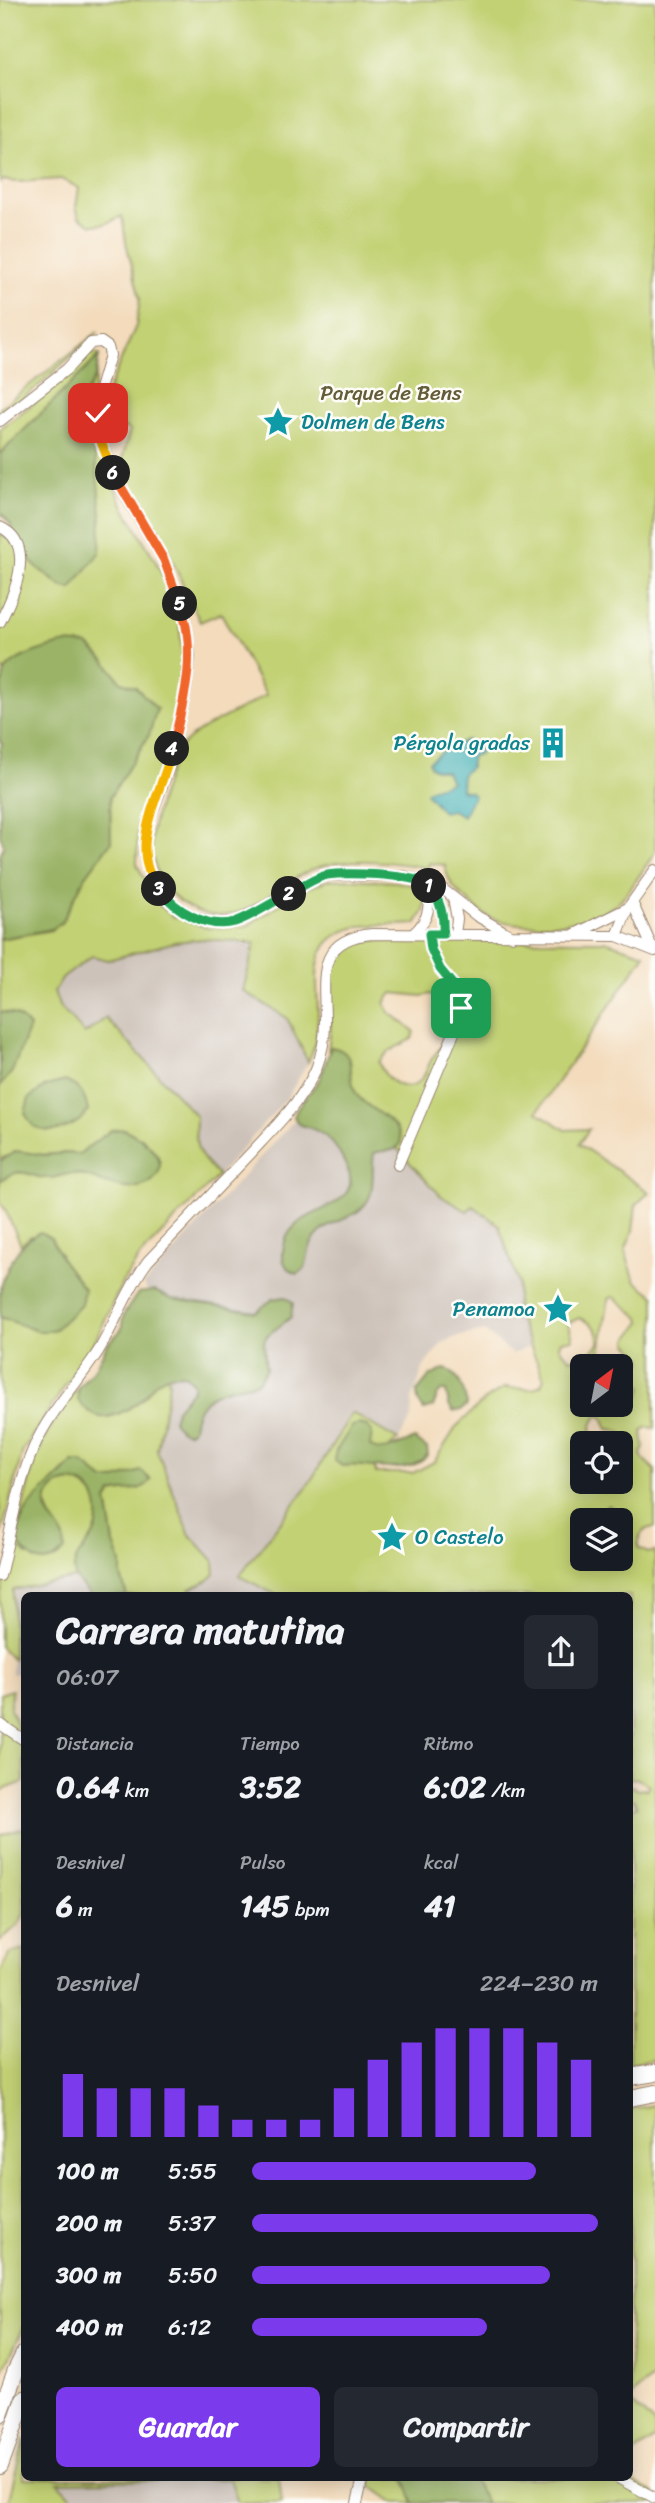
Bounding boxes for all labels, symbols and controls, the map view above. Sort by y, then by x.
park label: Parque de Bens [320,374,462,412]
pin [68,383,128,443]
icon: check [79,394,117,432]
place label: Dolmen de Bens [301,403,445,441]
place icon: Dolmen de Bens [261,405,295,439]
pin: 6 [96,456,130,490]
text: 6 [107,456,118,489]
pin: 5 [162,586,198,622]
text: 5 [174,587,185,620]
place label: Pérgola gradas [394,724,530,762]
building icon: Pérgola gradas [536,726,570,760]
pin: 4 [154,732,190,766]
text: 4 [166,732,177,765]
pin: 1 [412,868,446,903]
text: 1 [424,869,433,902]
pin: 3 [142,872,176,906]
text: 3 [153,872,164,905]
pin: 2 [272,876,306,912]
text: 2 [283,877,294,910]
pin [431,978,491,1038]
icon: arrive [442,989,480,1027]
place label: Penamoa [453,1290,535,1328]
place icon: Penamoa [541,1292,575,1326]
north arrow [570,1354,634,1418]
map controls [570,1354,633,1571]
button: locate [570,1431,633,1494]
button: layers [570,1508,633,1571]
place label: O Castelo [415,1518,504,1556]
place icon: O Castelo [375,1520,409,1554]
text: Carrera matutina [56,1597,345,1664]
button: share [524,1615,598,1689]
text: 06:07 [56,1657,118,1698]
text: Distancia [56,1727,134,1760]
text: Tiempo [240,1727,300,1760]
text: Ritmo [424,1727,473,1760]
text: 0.64 [56,1760,120,1814]
text: 3:52 [240,1760,301,1814]
text: 6:02 [424,1760,486,1814]
text: km [120,1774,149,1807]
text: /km [486,1774,525,1807]
text: Desnivel [56,1846,125,1879]
text: Pulso [240,1846,286,1879]
text: kcal [424,1846,459,1879]
text: 6 [56,1879,73,1933]
text: 145 [240,1879,290,1933]
text: 41 [424,1879,456,1933]
text: m [73,1893,93,1926]
text: bpm [290,1893,330,1926]
text: Desnivel [56,1963,139,2004]
text: 224–230 m [480,1963,598,2004]
text: 100 m [56,2151,119,2192]
text: 5:55 [168,2151,217,2192]
text: 200 m [56,2203,122,2244]
text: 5:37 [168,2203,215,2244]
text: 300 m [56,2255,121,2296]
text: 5:50 [168,2255,218,2296]
text: 400 m [56,2307,123,2348]
text: 6:12 [168,2307,211,2348]
button: Guardar [56,2387,320,2467]
button: Compartir [334,2387,598,2467]

